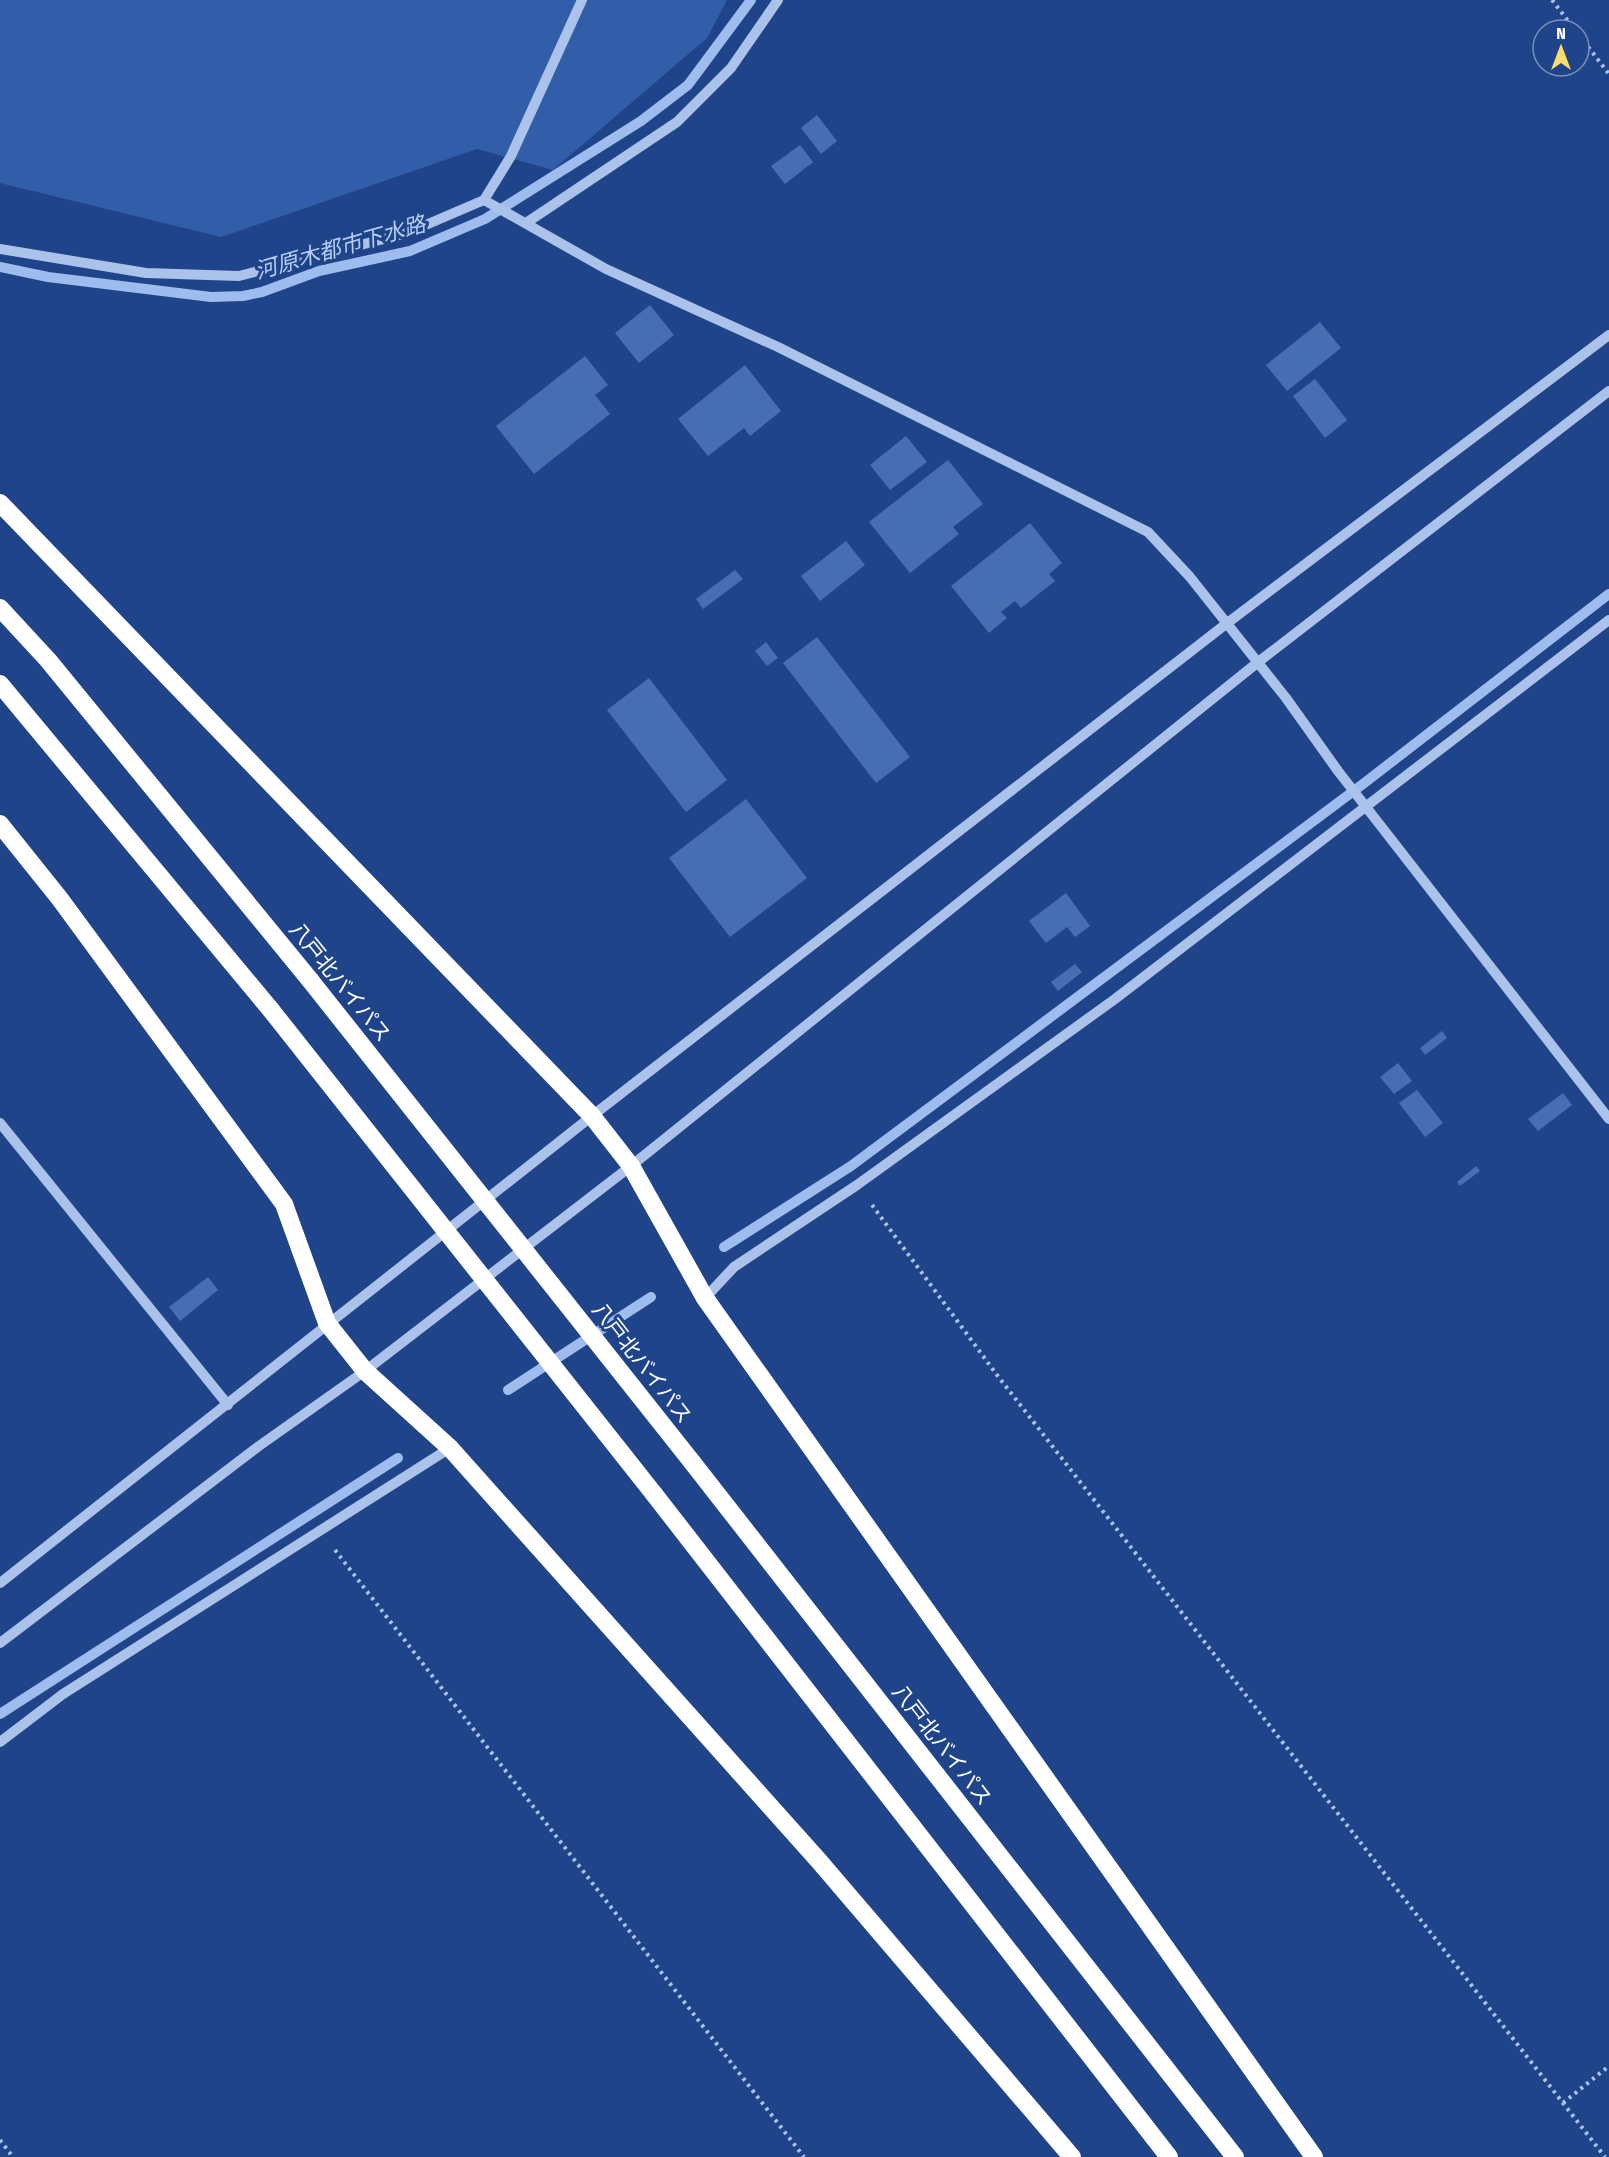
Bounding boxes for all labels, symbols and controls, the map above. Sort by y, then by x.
north arrow [1531,18,1591,78]
text: N [1556,24,1566,43]
water label: 河原木都市下水路 [252,210,430,285]
street label: 八戸北バイパス [284,917,396,1047]
street label: 八戸北バイパス [587,1297,697,1429]
street label: 八戸北バイパス [887,1679,997,1811]

